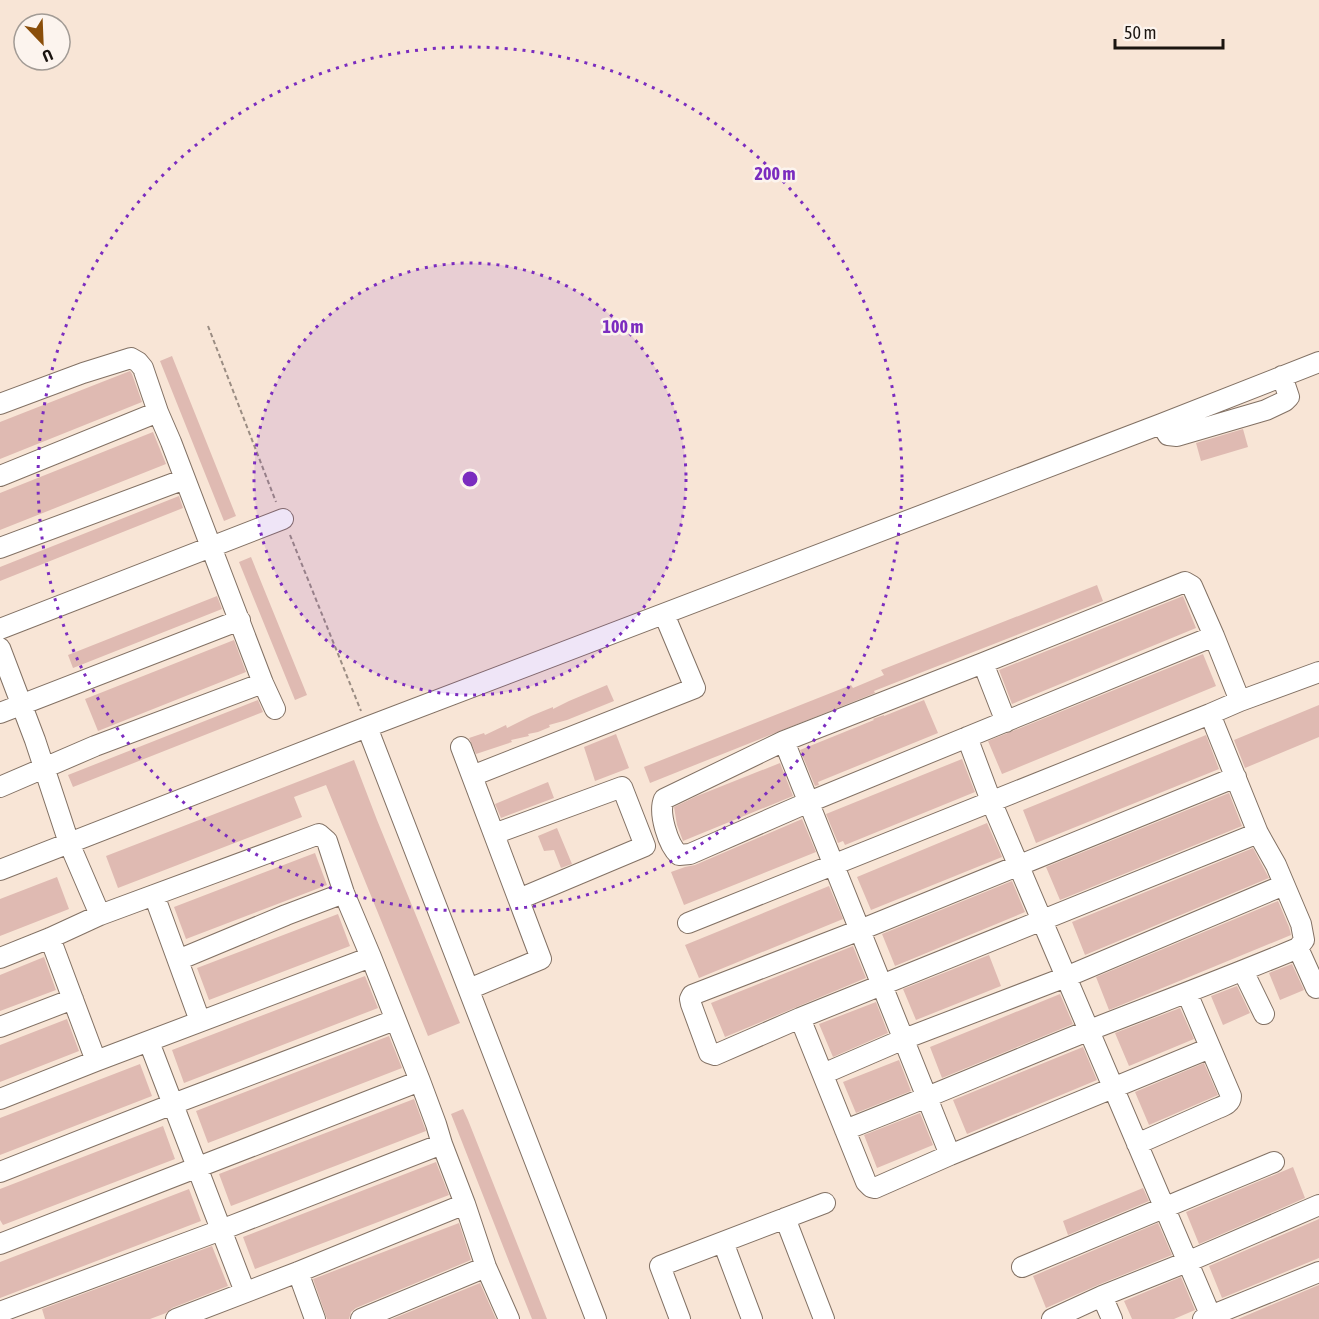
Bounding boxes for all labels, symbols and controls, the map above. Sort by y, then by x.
north arrow [12,12,72,72]
scale bar [1115,12,1223,50]
text: 50 m [1124,22,1156,43]
text: U [40,46,56,66]
text: 200 m [755,163,795,184]
text: 100 m [603,316,643,337]
centre of rings [460,469,480,489]

